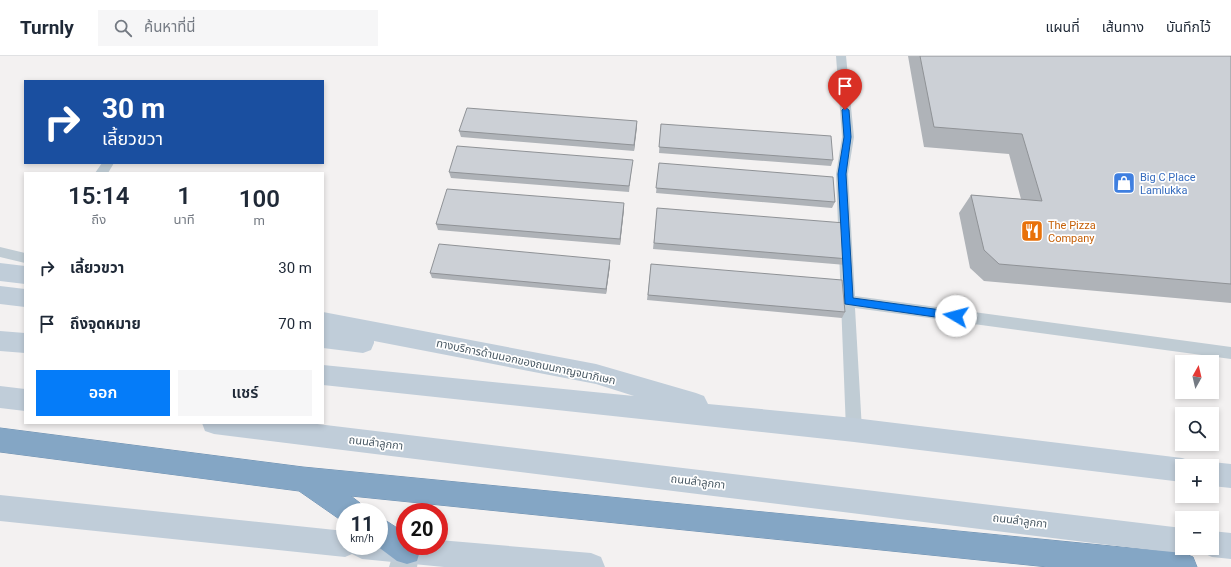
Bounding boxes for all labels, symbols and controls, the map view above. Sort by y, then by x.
search box [98,10,378,46]
text: Turnly [20,16,74,39]
icon: search [112,17,134,39]
text: ค้นหาที่นี่ [144,18,196,36]
text: แผนที่ [1046,19,1080,35]
text: เส้นทาง [1102,19,1144,35]
text: บันทึกไว้ [1166,19,1211,35]
pin [828,69,862,110]
icon: arrive [834,75,856,97]
text: 30 m [102,92,165,125]
icon: right [36,96,88,148]
text: เลี้ยวขวา [102,128,163,149]
shop icon: Big C Place Lamlukka [1111,170,1137,196]
place label: Big C Place Lamlukka [1140,171,1196,197]
text: 15:14 [68,182,129,210]
text: 1 [177,182,191,210]
text: 100 [239,185,280,213]
text: ถึง [91,212,106,227]
text: นาที [174,212,195,227]
text: m [254,213,265,228]
restaurant icon: The Pizza Company [1019,218,1045,244]
place label: The Pizza Company [1048,219,1096,245]
icon: right [36,257,58,279]
text: เลี้ยวขวา [70,259,124,277]
text: 30 m [278,259,312,277]
position arrow [935,295,977,337]
icon: arrive [36,313,58,335]
text: ถึงจุดหมาย [70,315,141,333]
text: 70 m [278,315,312,333]
street label: ทางบริการด้านนอกของถนนกาญจนาภิเษก [435,337,617,387]
north arrow [1175,355,1219,399]
map controls [1175,355,1219,555]
button: ออก [36,370,170,416]
button: แชร์ [178,370,312,416]
button: search [1175,407,1219,451]
street label: ถนนลำลูกกา [348,433,404,453]
button: + [1175,459,1219,503]
street label: ถนนลำลูกกา [670,472,726,492]
speed limit sign: 20 [396,503,448,555]
street label: ถนนลำลูกกา [992,511,1048,531]
button: − [1175,511,1219,555]
text: 11 [351,512,373,536]
text: km/h [350,533,374,544]

